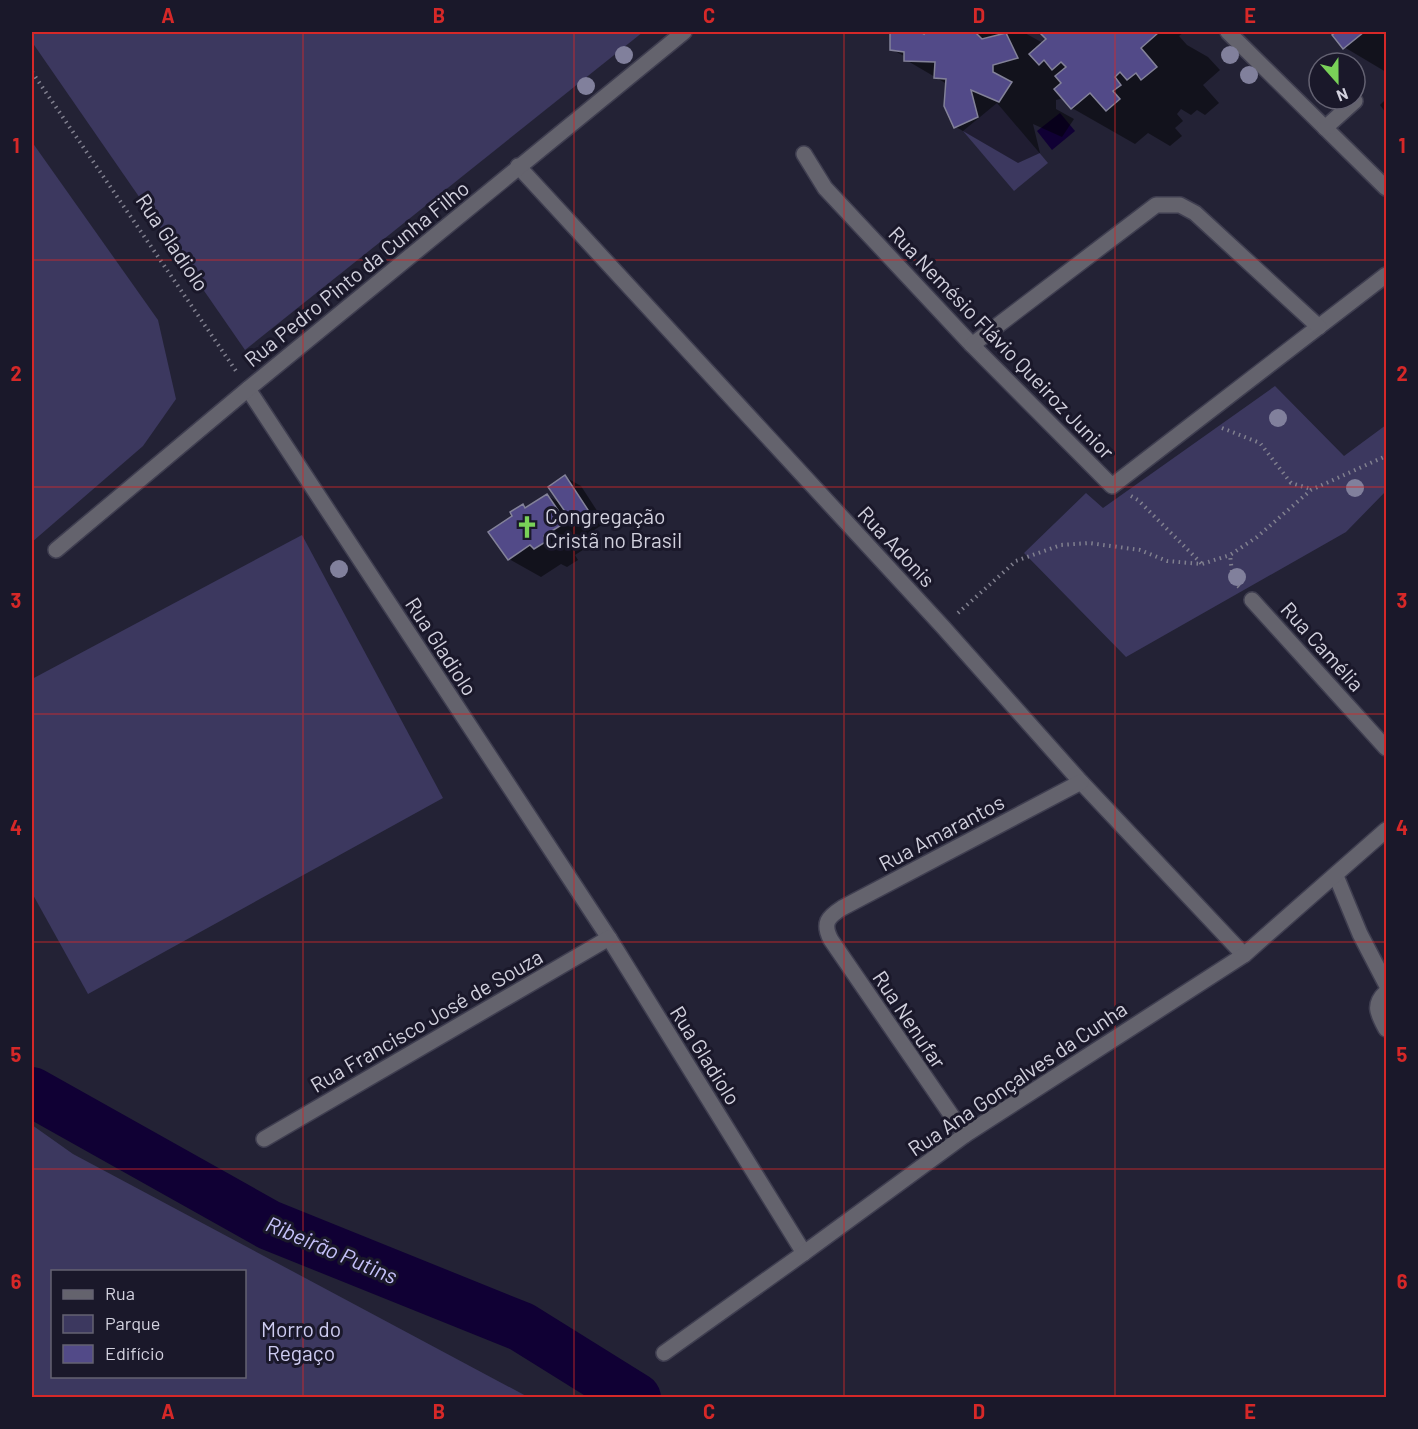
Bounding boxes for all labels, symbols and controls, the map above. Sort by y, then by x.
text: A [161,3,175,27]
text: B [433,3,445,27]
text: C [703,3,715,27]
text: D [973,3,985,27]
text: E [1244,3,1256,27]
north arrow [1307,51,1367,111]
text: N [1334,85,1351,106]
text: 1 [12,133,20,157]
text: 1 [1398,133,1406,157]
street label: Rua Pedro Pinto da Cunha Filho [239,175,473,371]
street label: Rua Gladiolo [131,189,215,295]
street label: Rua Nemésio Flávio Queiroz Junior [884,221,1120,464]
text: 2 [10,361,22,385]
text: 2 [1396,361,1408,385]
street label: Rua Adonis [853,500,941,592]
place label: Congregação Cristã no Brasil [545,503,682,552]
church icon: Congregação Cristã no Brasil [514,514,540,540]
text: 3 [11,588,21,612]
text: 3 [1397,588,1407,612]
street label: Rua Gladiolo [401,592,483,700]
street label: Rua Camélia [1276,596,1370,696]
street label: Rua Amarantos [874,788,1008,876]
text: 4 [10,815,22,839]
text: 4 [1396,815,1408,839]
street label: Rua Francisco José de Souza [305,943,547,1097]
street label: Rua Nenufar [868,965,952,1073]
street label: Rua Ana Gonçalves da Cunha [903,995,1131,1161]
street label: Rua Gladiolo [666,1001,746,1109]
text: 5 [11,1042,22,1066]
text: 5 [1397,1042,1408,1066]
water label: Ribeirão Putins [262,1210,402,1288]
text: 6 [11,1269,22,1293]
text: 6 [1397,1269,1408,1293]
legend [51,1270,246,1378]
text: Rua [105,1282,135,1304]
text: Parque [105,1312,160,1334]
park label: Morro do Regaço [261,1316,341,1365]
text: Edifício [105,1342,164,1364]
text: A [161,1399,175,1423]
text: B [433,1399,445,1423]
text: C [703,1399,715,1423]
text: D [973,1399,985,1423]
text: E [1244,1399,1256,1423]

